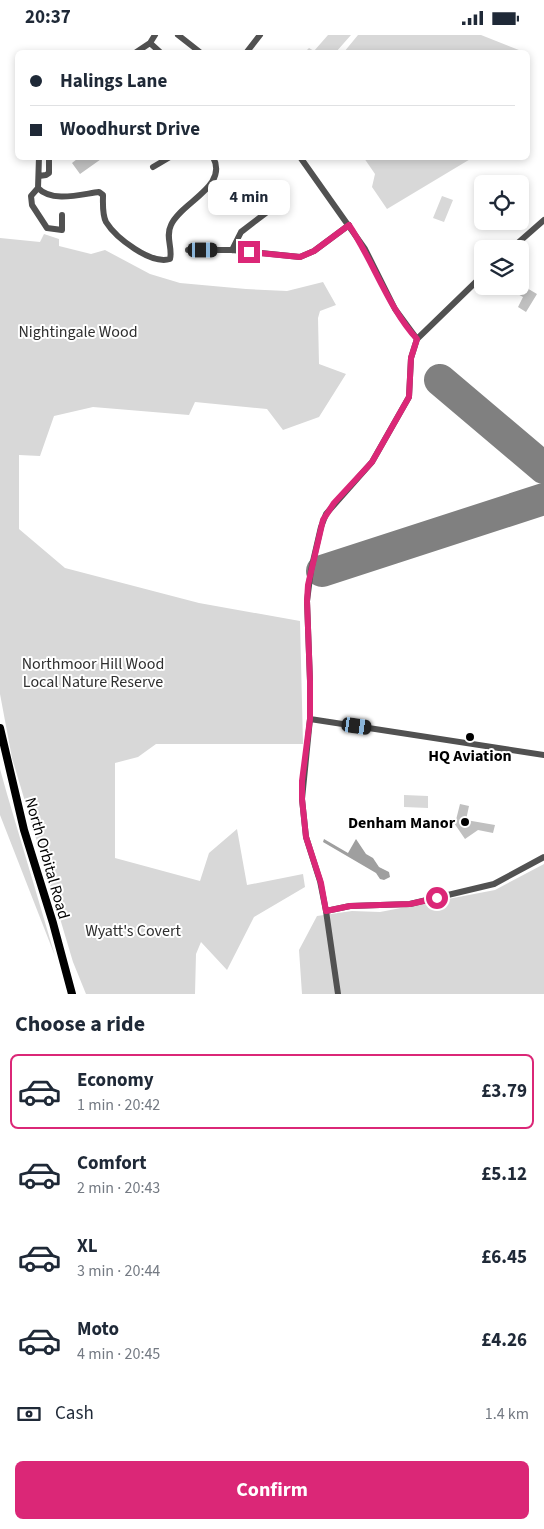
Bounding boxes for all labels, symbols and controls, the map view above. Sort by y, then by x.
text: 20:37 [25,4,71,31]
text: Halings Lane [60,68,167,95]
text: Woodhurst Drive [60,116,200,143]
map controls [474,175,529,295]
button: locate [474,175,529,230]
callout: 4 min [208,179,290,215]
text: 4 min [230,186,268,208]
button: layers [474,240,529,295]
route end [238,241,260,263]
car [188,243,218,258]
park label: Nightingale Wood [18,321,138,343]
park label: Northmoor Hill Wood Local Nature Reserve [22,653,164,693]
car [341,716,372,736]
marker: HQ Aviation [464,731,476,743]
place label: HQ Aviation [428,745,512,767]
street label: North Orbital Road [19,795,75,922]
place label: Denham Manor [348,812,456,834]
marker: Denham Manor [459,816,471,828]
route start [426,887,448,909]
park label: Wyatt's Covert [85,920,181,942]
text: Choose a ride [15,1008,145,1040]
text: Economy [77,1067,154,1094]
icon: car [17,1069,62,1114]
text: £3.79 [481,1078,527,1105]
text: 1 min · 20:42 [77,1094,160,1116]
text: Comfort [77,1150,147,1177]
icon: car [17,1152,62,1197]
text: £5.12 [481,1161,527,1188]
text: 2 min · 20:43 [77,1177,160,1199]
text: XL [77,1233,98,1260]
icon: car [17,1235,62,1280]
text: £6.45 [481,1244,527,1271]
text: 3 min · 20:44 [77,1260,160,1282]
text: Moto [77,1316,119,1343]
icon: car [17,1318,62,1363]
text: £4.26 [481,1327,527,1354]
text: 4 min · 20:45 [77,1343,160,1365]
icon: cash [15,1400,43,1428]
text: Cash [55,1400,94,1427]
text: 1.4 km [485,1403,529,1425]
button: Confirm [15,1461,529,1519]

